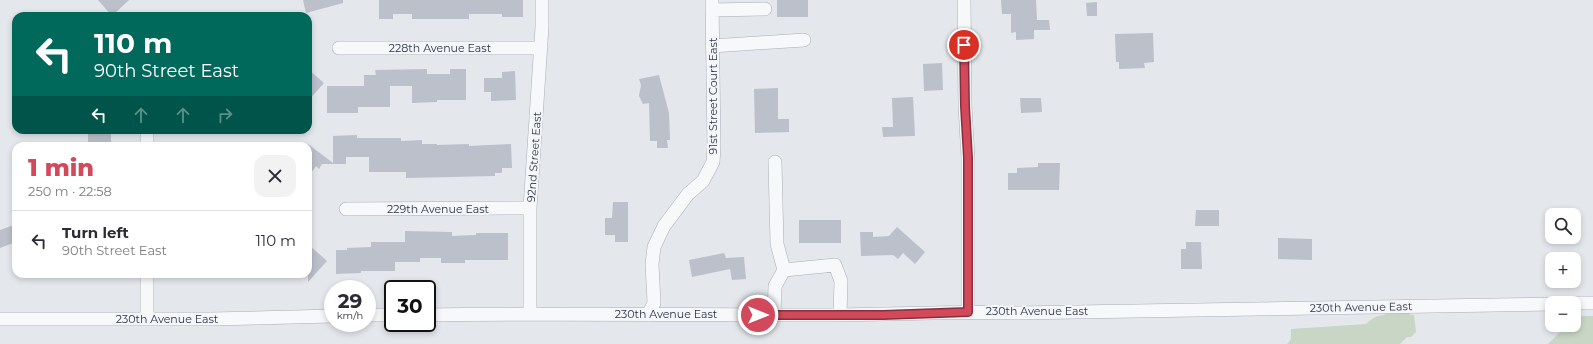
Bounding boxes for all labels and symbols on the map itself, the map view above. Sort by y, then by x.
pin [947,28,981,62]
street label: 91st Street Court East [706,37,720,154]
street label: 228th Avenue East [389,41,492,55]
street label: 92nd Street East [524,111,544,203]
street label: 229th Avenue East [387,202,490,216]
speed limit sign: 30 [384,280,436,332]
position arrow [737,294,779,336]
street label: 230th Avenue East [1310,299,1413,315]
street label: 230th Avenue East [986,304,1089,318]
street label: 230th Avenue East [615,307,718,321]
street label: 230th Avenue East [116,312,219,326]

